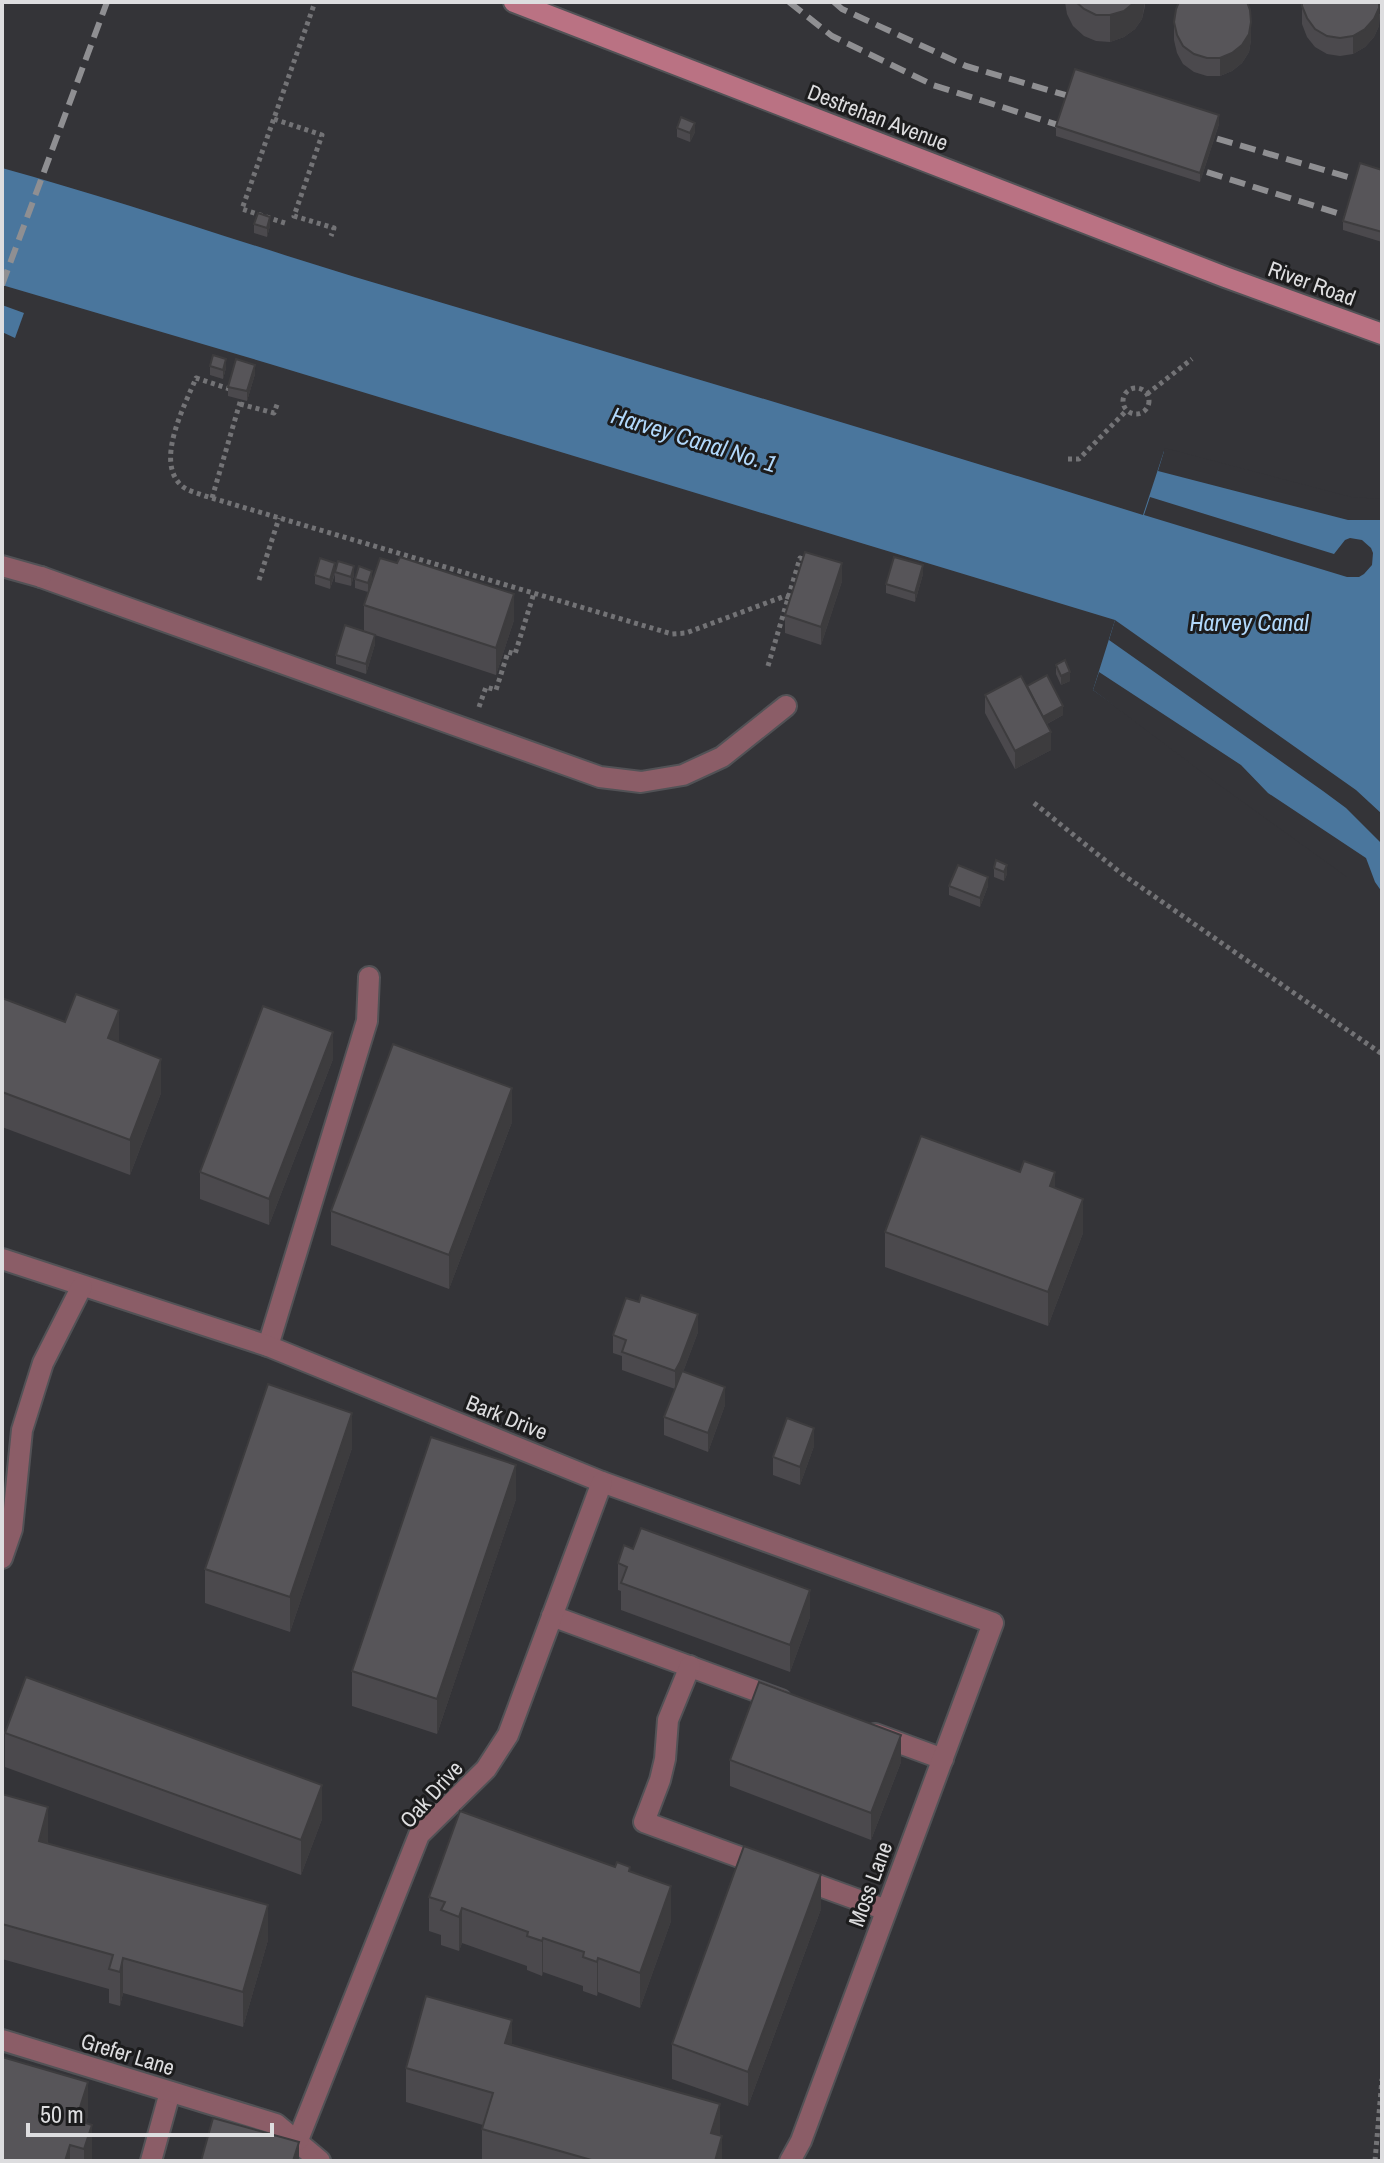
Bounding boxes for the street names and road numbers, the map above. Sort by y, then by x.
street label: Destrehan Avenue [803,76,953,158]
street label: River Road [1264,253,1360,313]
street label: Bark Drive [462,1387,552,1447]
street label: Oak Drive [393,1754,469,1834]
street label: Moss Lane [841,1837,899,1931]
street label: Grefer Lane [78,2026,178,2082]

